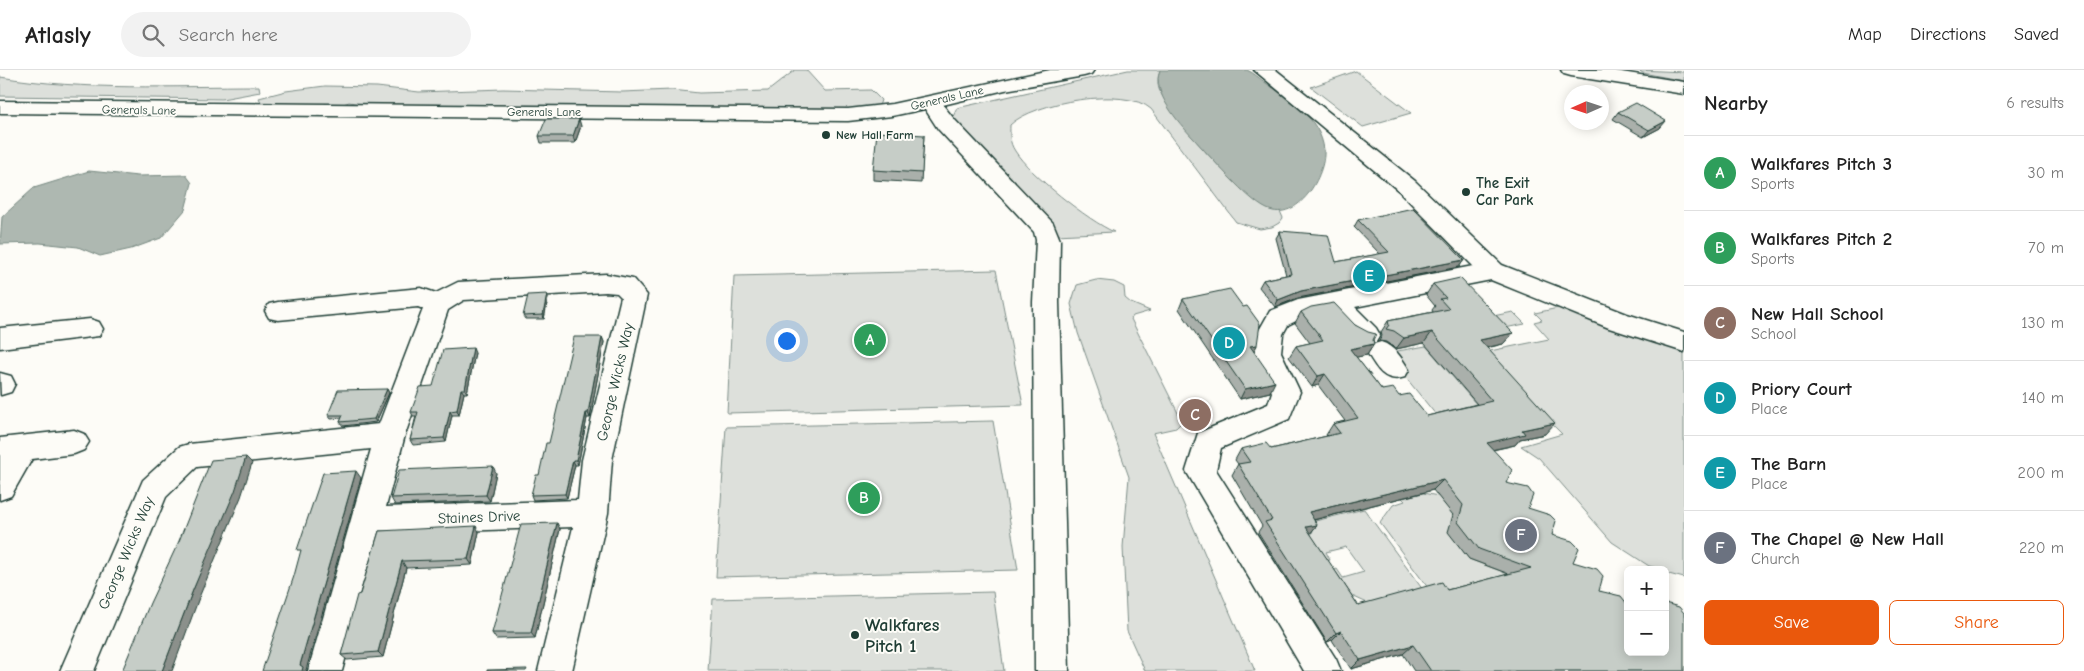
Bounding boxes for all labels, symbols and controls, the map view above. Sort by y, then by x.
search box [121,12,471,57]
text: Atlasly [25,21,91,49]
icon: search [139,21,167,49]
text: Search here [179,24,278,46]
text: Map [1848,24,1882,45]
text: Directions [1910,24,1986,45]
text: Saved [2014,24,2059,45]
street label: Generals Lane [909,83,985,113]
north arrow [1564,85,1609,130]
text: Nearby [1704,91,1768,115]
text: 6 results [2006,94,2064,112]
street label: Generals Lane [102,102,176,118]
street label: Generals Lane [507,105,581,119]
place label: New Hall Farm [836,128,914,142]
marker: New Hall Farm [820,129,832,141]
text: Walkfares Pitch 3 [1751,153,1892,175]
text: A [1716,164,1724,182]
text: 30 m [2028,164,2064,182]
place label: The Exit Car Park [1476,174,1534,209]
text: Sports [1751,175,1794,193]
marker: The Exit Car Park [1460,186,1472,198]
text: Walkfares Pitch 2 [1751,228,1892,250]
text: B [1715,239,1725,257]
text: 70 m [2028,239,2064,257]
text: Sports [1751,250,1794,268]
pin: E [1353,257,1385,295]
text: New Hall School [1751,303,1884,325]
text: C [1715,314,1725,332]
text: 130 m [2021,314,2064,332]
street label: George Wicks Way [593,321,637,443]
pin: A [854,321,886,359]
pin: D [1213,324,1245,362]
text: School [1751,325,1797,343]
your location [774,328,800,354]
text: Priory Court [1751,378,1852,400]
text: D [1715,389,1725,407]
text: 140 m [2022,389,2064,407]
pin: C [1179,396,1211,434]
text: Place [1751,400,1787,418]
text: The Barn [1751,453,1826,475]
text: E [1715,464,1725,482]
text: 200 m [2018,464,2064,482]
text: Place [1751,475,1787,493]
pin: B [848,479,880,517]
street label: George Wicks Way [94,494,158,612]
street label: Staines Drive [437,507,521,527]
pin: F [1505,516,1537,554]
text: The Chapel @ New Hall [1751,528,1944,550]
text: F [1715,539,1725,557]
text: 220 m [2019,539,2064,557]
text: Church [1751,550,1800,568]
map controls [1624,566,1669,656]
button: + [1624,566,1669,611]
button: Save [1704,600,1879,645]
button: Share [1889,600,2064,645]
button: − [1624,611,1669,656]
place label: Walkfares Pitch 1 [865,615,940,657]
marker: Walkfares Pitch 1 [849,629,861,641]

